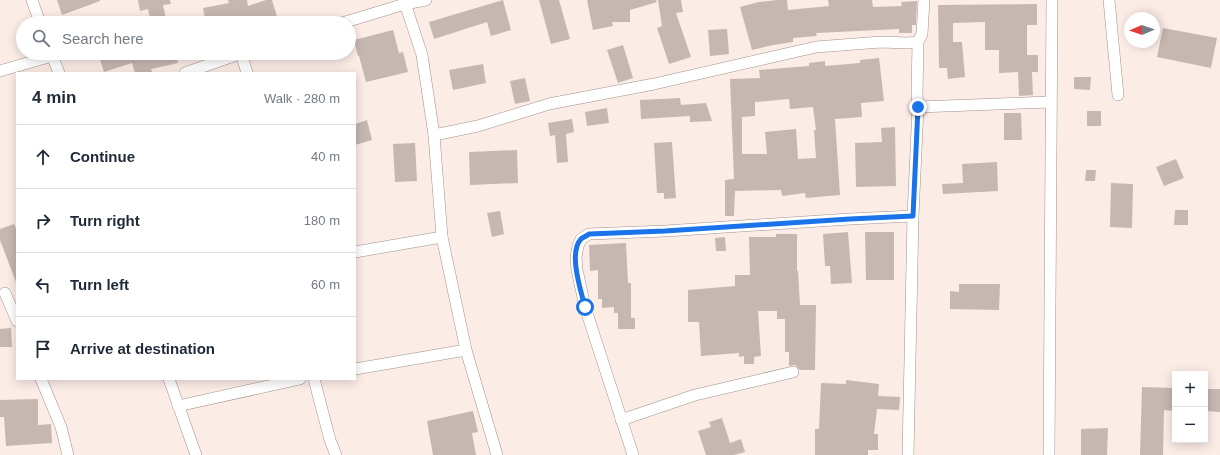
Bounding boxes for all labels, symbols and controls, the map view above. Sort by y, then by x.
north arrow [1124,12,1160,48]
search box [16,16,356,60]
icon: search [30,27,52,49]
text: Search here [62,30,144,47]
text: 4 min [32,88,76,107]
text: Walk · 280 m [264,91,340,106]
route end [909,98,927,116]
icon: ahead [32,146,54,168]
text: Continue [70,148,135,165]
text: 40 m [311,149,340,164]
icon: right [32,210,54,232]
text: Turn right [70,212,140,229]
text: 180 m [304,213,340,228]
icon: left [32,274,54,296]
text: Turn left [70,276,129,293]
text: 60 m [311,277,340,292]
route start [576,298,594,316]
icon: arrive [32,338,54,360]
text: Arrive at destination [70,340,215,357]
map controls [1172,371,1208,443]
button: + [1172,371,1208,407]
button: − [1172,407,1208,443]

